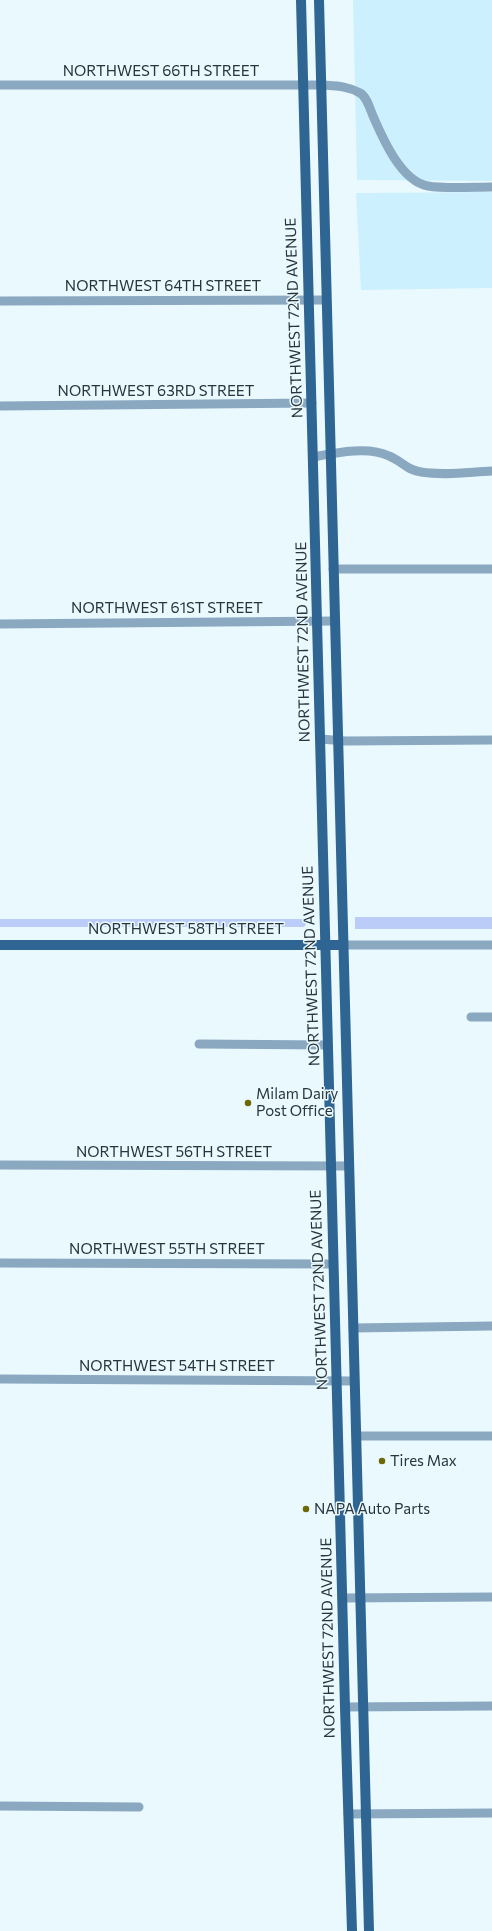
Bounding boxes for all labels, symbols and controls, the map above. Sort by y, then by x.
street label: NORTHWEST 66TH STREET [63,62,259,80]
street label: NORTHWEST 72ND AVENUE [282,217,306,419]
street label: NORTHWEST 64TH STREET [65,277,261,295]
street label: NORTHWEST 63RD STREET [58,382,254,400]
street label: NORTHWEST 72ND AVENUE [292,542,314,742]
street label: NORTHWEST 61ST STREET [71,599,263,617]
street label: NORTHWEST 72ND AVENUE [299,865,323,1067]
street label: NORTHWEST 58TH STREET [88,920,284,938]
place label: Milam Dairy Post Office [256,1085,338,1120]
marker: Milam Dairy Post Office [243,1098,253,1108]
street label: NORTHWEST 56TH STREET [76,1143,272,1161]
street label: NORTHWEST 72ND AVENUE [307,1189,331,1391]
street label: NORTHWEST 55TH STREET [69,1240,265,1258]
street label: NORTHWEST 54TH STREET [79,1357,275,1375]
place label: Tires Max [390,1452,457,1470]
marker: Tires Max [377,1456,387,1466]
place label: NAPA Auto Parts [314,1500,430,1518]
marker: NAPA Auto Parts [301,1504,311,1514]
street label: NORTHWEST 72ND AVENUE [317,1538,339,1738]

